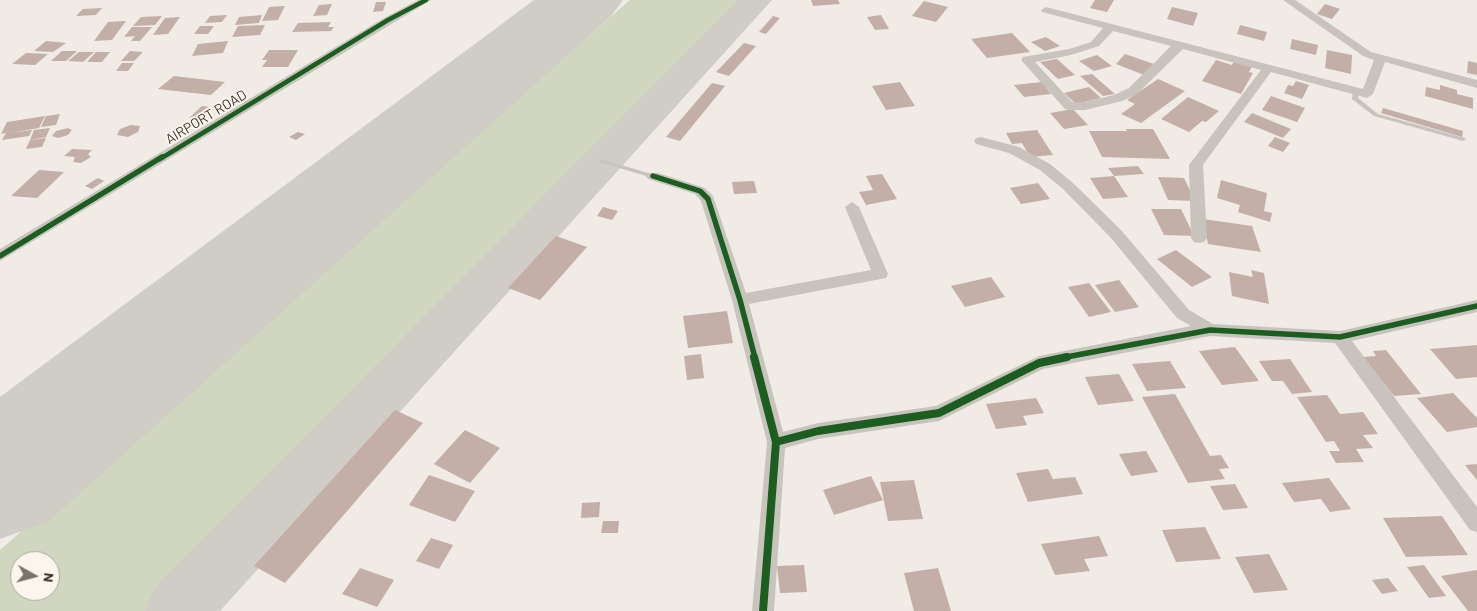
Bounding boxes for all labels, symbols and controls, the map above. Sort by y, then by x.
street label: AIRPORT ROAD [162,86,250,148]
north arrow [10,551,60,601]
text: N [40,572,58,583]

